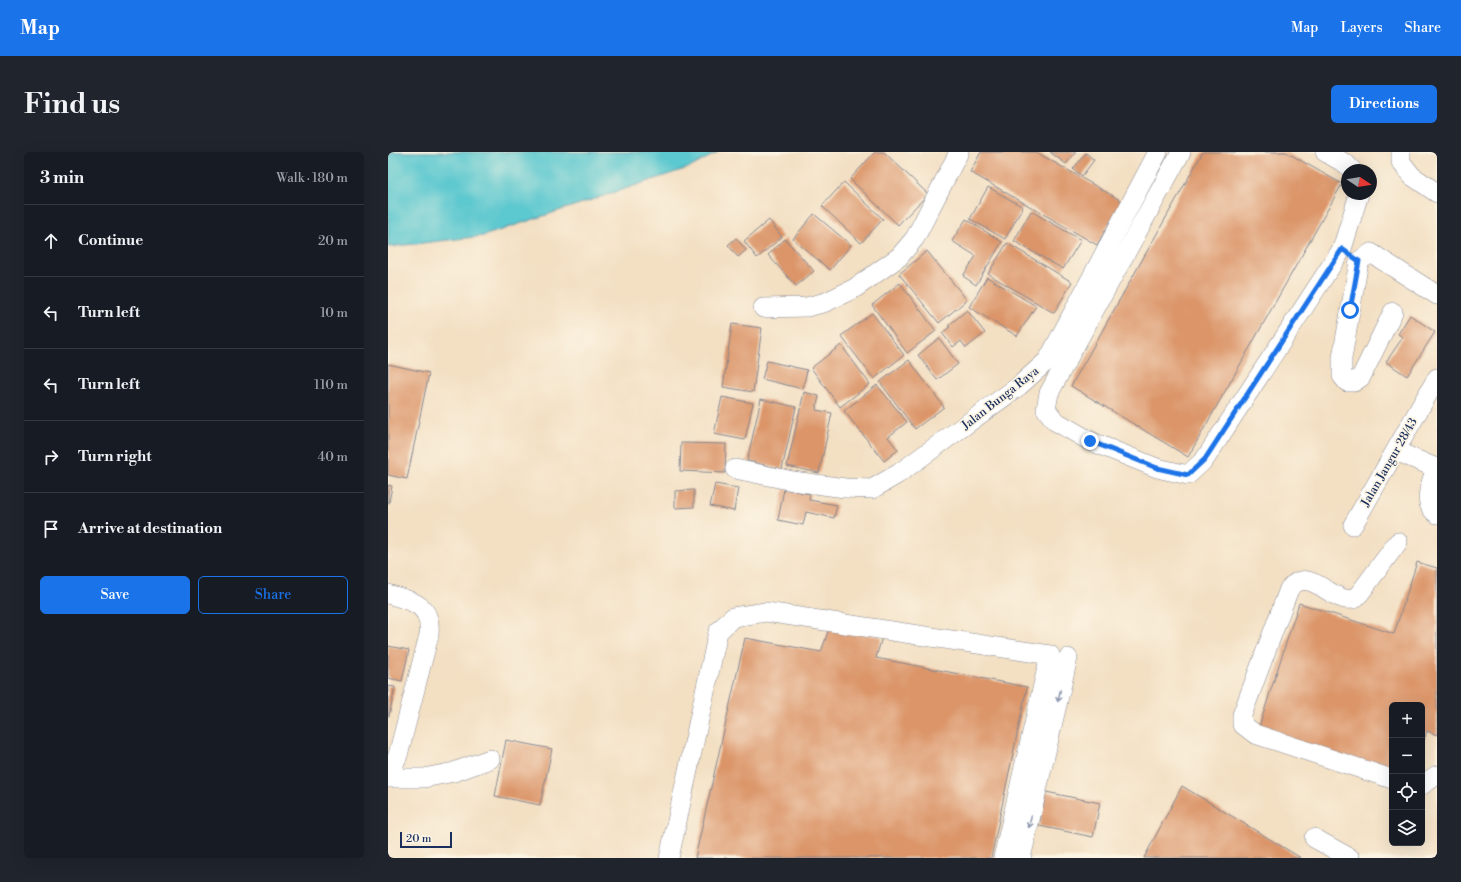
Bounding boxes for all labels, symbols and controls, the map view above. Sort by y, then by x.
text: Map [20,16,60,40]
text: Map [1291,19,1318,37]
text: Layers [1340,19,1383,37]
text: Share [1405,19,1441,37]
button: Directions [1331,85,1437,123]
text: Find us [24,87,120,122]
north arrow [1341,164,1377,200]
text: 3 min [40,167,84,189]
text: Walk · 180 m [276,170,348,186]
icon: ahead [40,230,62,252]
text: Continue [78,231,143,250]
text: 20 m [318,233,348,249]
route start [1341,301,1359,319]
icon: left [40,302,62,324]
text: Turn left [78,303,140,322]
text: 10 m [320,305,348,321]
street label: Jalan Bunga Raya [958,363,1043,434]
icon: left [40,374,62,396]
text: Turn left [78,375,140,394]
text: 110 m [314,377,348,393]
street label: Jalan Jangur 28/43 [1358,415,1421,510]
route end [1081,432,1099,450]
icon: right [40,446,62,468]
text: Turn right [78,447,152,466]
text: 40 m [318,449,348,465]
icon: arrive [40,518,62,540]
text: Arrive at destination [78,519,222,538]
button: Save [40,576,190,614]
button: Share [198,576,348,614]
one-way arrow [1055,689,1063,702]
map controls [1389,702,1425,846]
button: + [1389,702,1425,738]
button: − [1389,738,1425,774]
button: locate [1389,774,1425,810]
button: layers [1389,810,1425,846]
one-way arrow [1025,816,1033,829]
scale bar [400,830,452,849]
text: 20 m [406,832,431,846]

